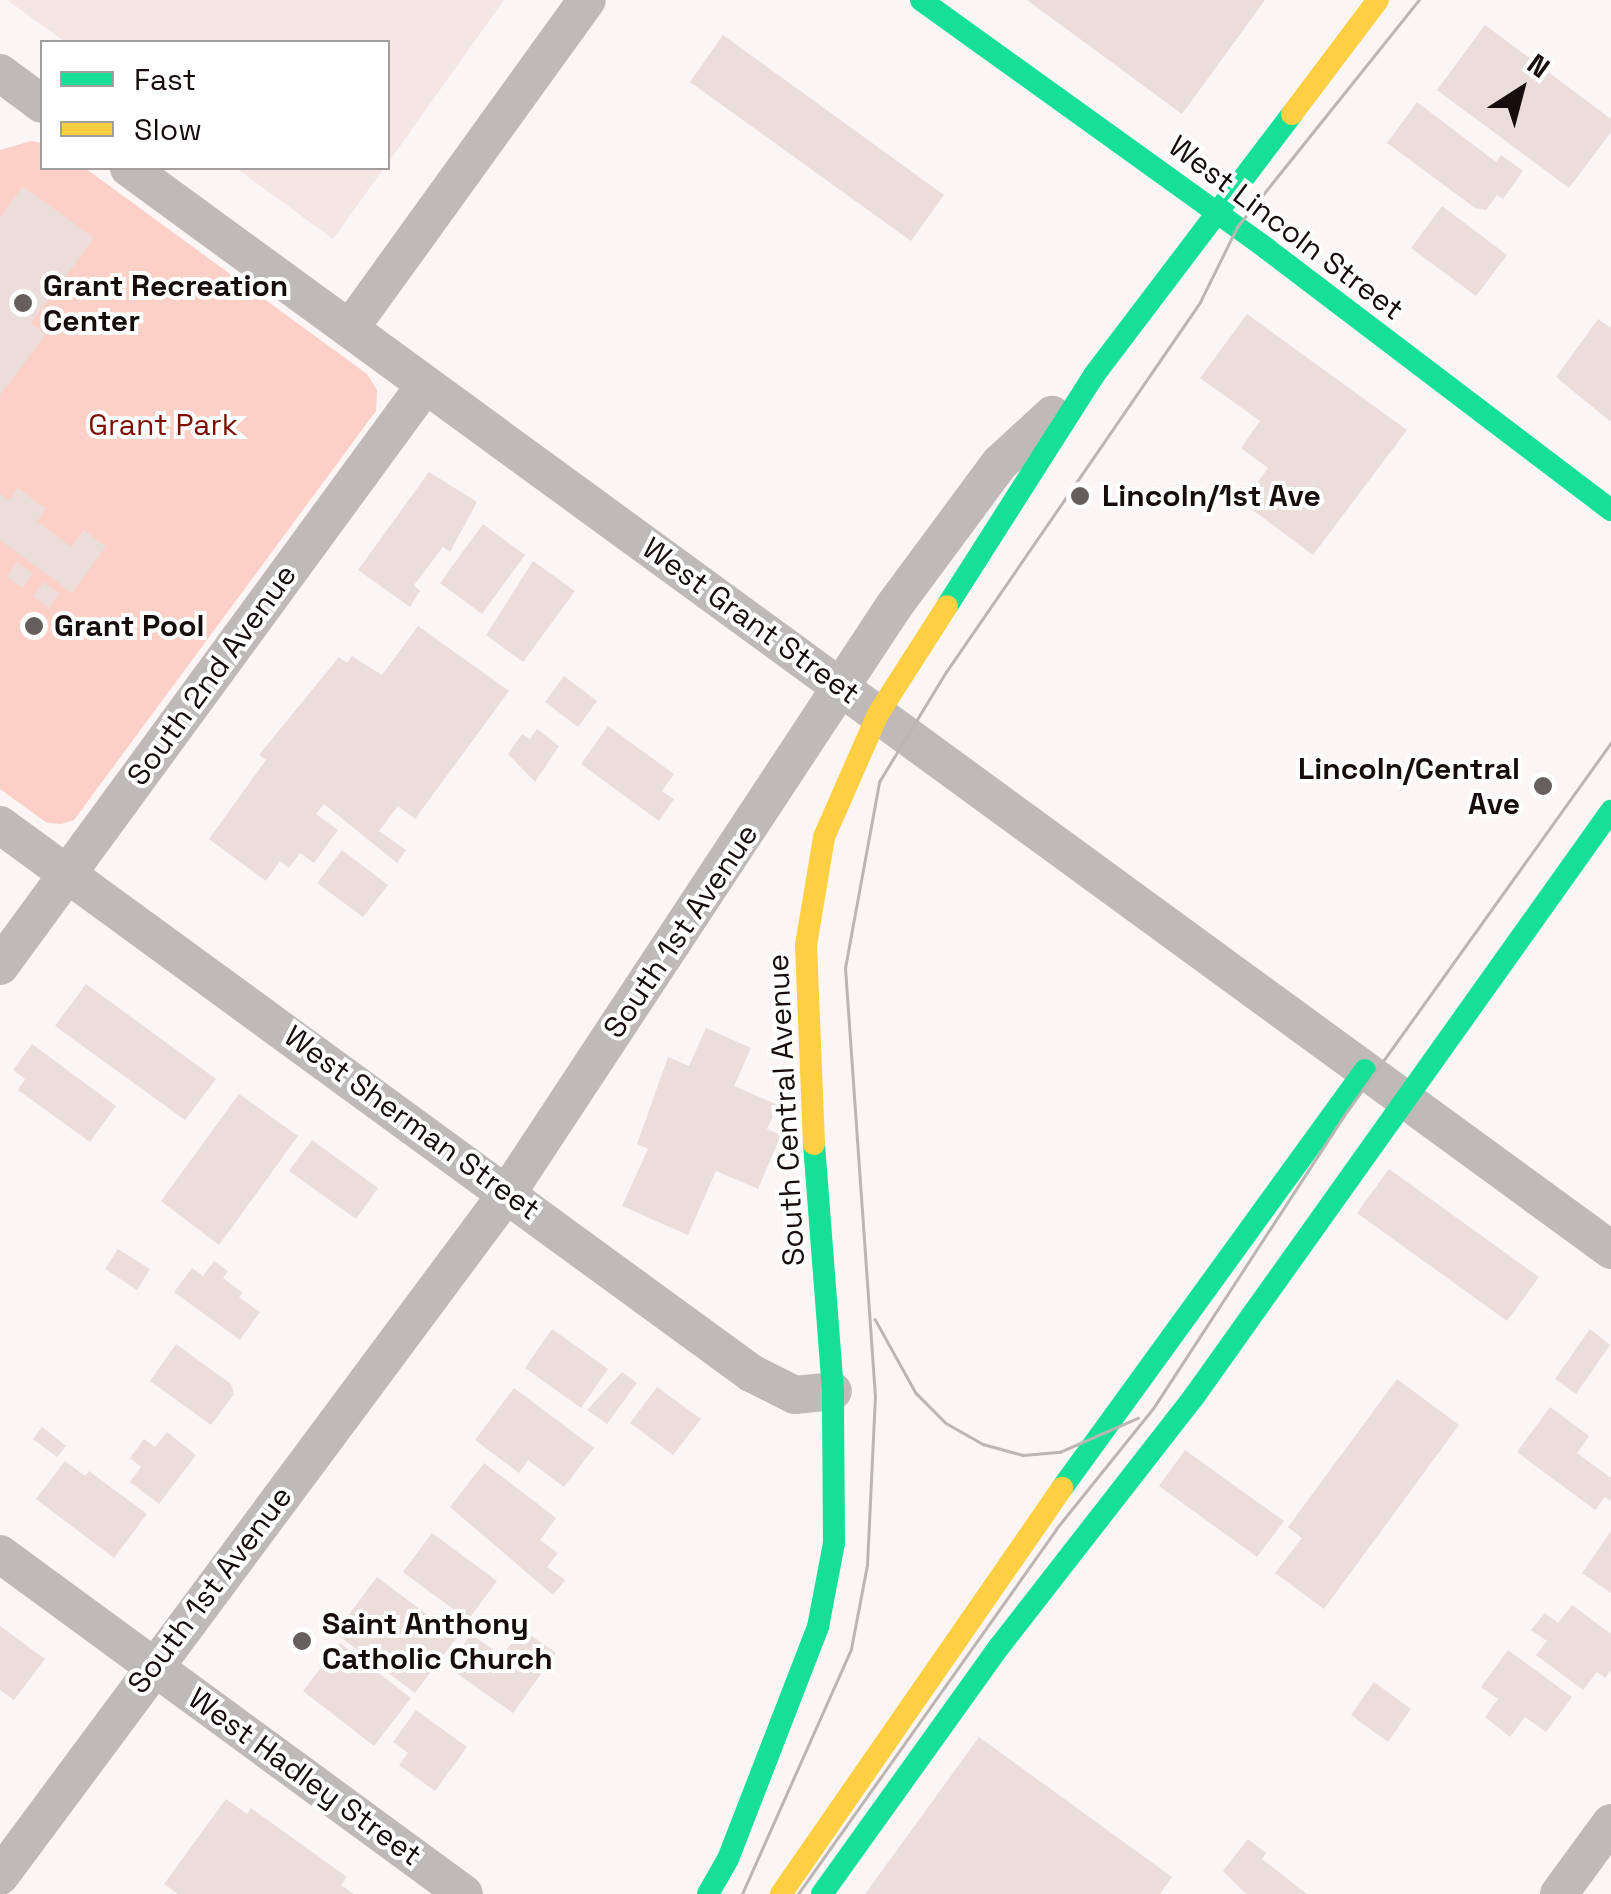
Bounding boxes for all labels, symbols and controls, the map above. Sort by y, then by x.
legend [40,40,390,170]
north arrow [1471,40,1571,140]
text: N [1520,46,1557,86]
text: Fast [134,60,196,99]
text: Slow [134,110,202,149]
street label: West Lincoln Street [1162,128,1410,328]
place label: Grant Recreation Center [43,268,288,338]
marker: Grant Recreation Center [12,292,34,314]
park label: Grant Park [88,407,238,443]
place label: Lincoln/1st Ave [1102,478,1321,514]
marker: Lincoln/1st Ave [1067,483,1093,509]
street label: West Grant Street [635,530,867,712]
street label: South 2nd Avenue [120,557,304,793]
place label: Grant Pool [54,608,205,644]
marker: Grant Pool [23,615,45,637]
place label: Lincoln/Central Ave [1298,751,1520,822]
marker: Lincoln/Central Ave [1530,773,1556,799]
street label: South 1st Avenue [596,817,766,1045]
street label: South Central Avenue [760,953,812,1267]
street label: West Sherman Street [277,1018,547,1228]
street label: South 1st Avenue [120,1479,300,1701]
place label: Saint Anthony Catholic Church [322,1606,553,1676]
marker: Saint Anthony Catholic Church [291,1630,313,1652]
street label: West Hadley Street [181,1680,429,1874]

